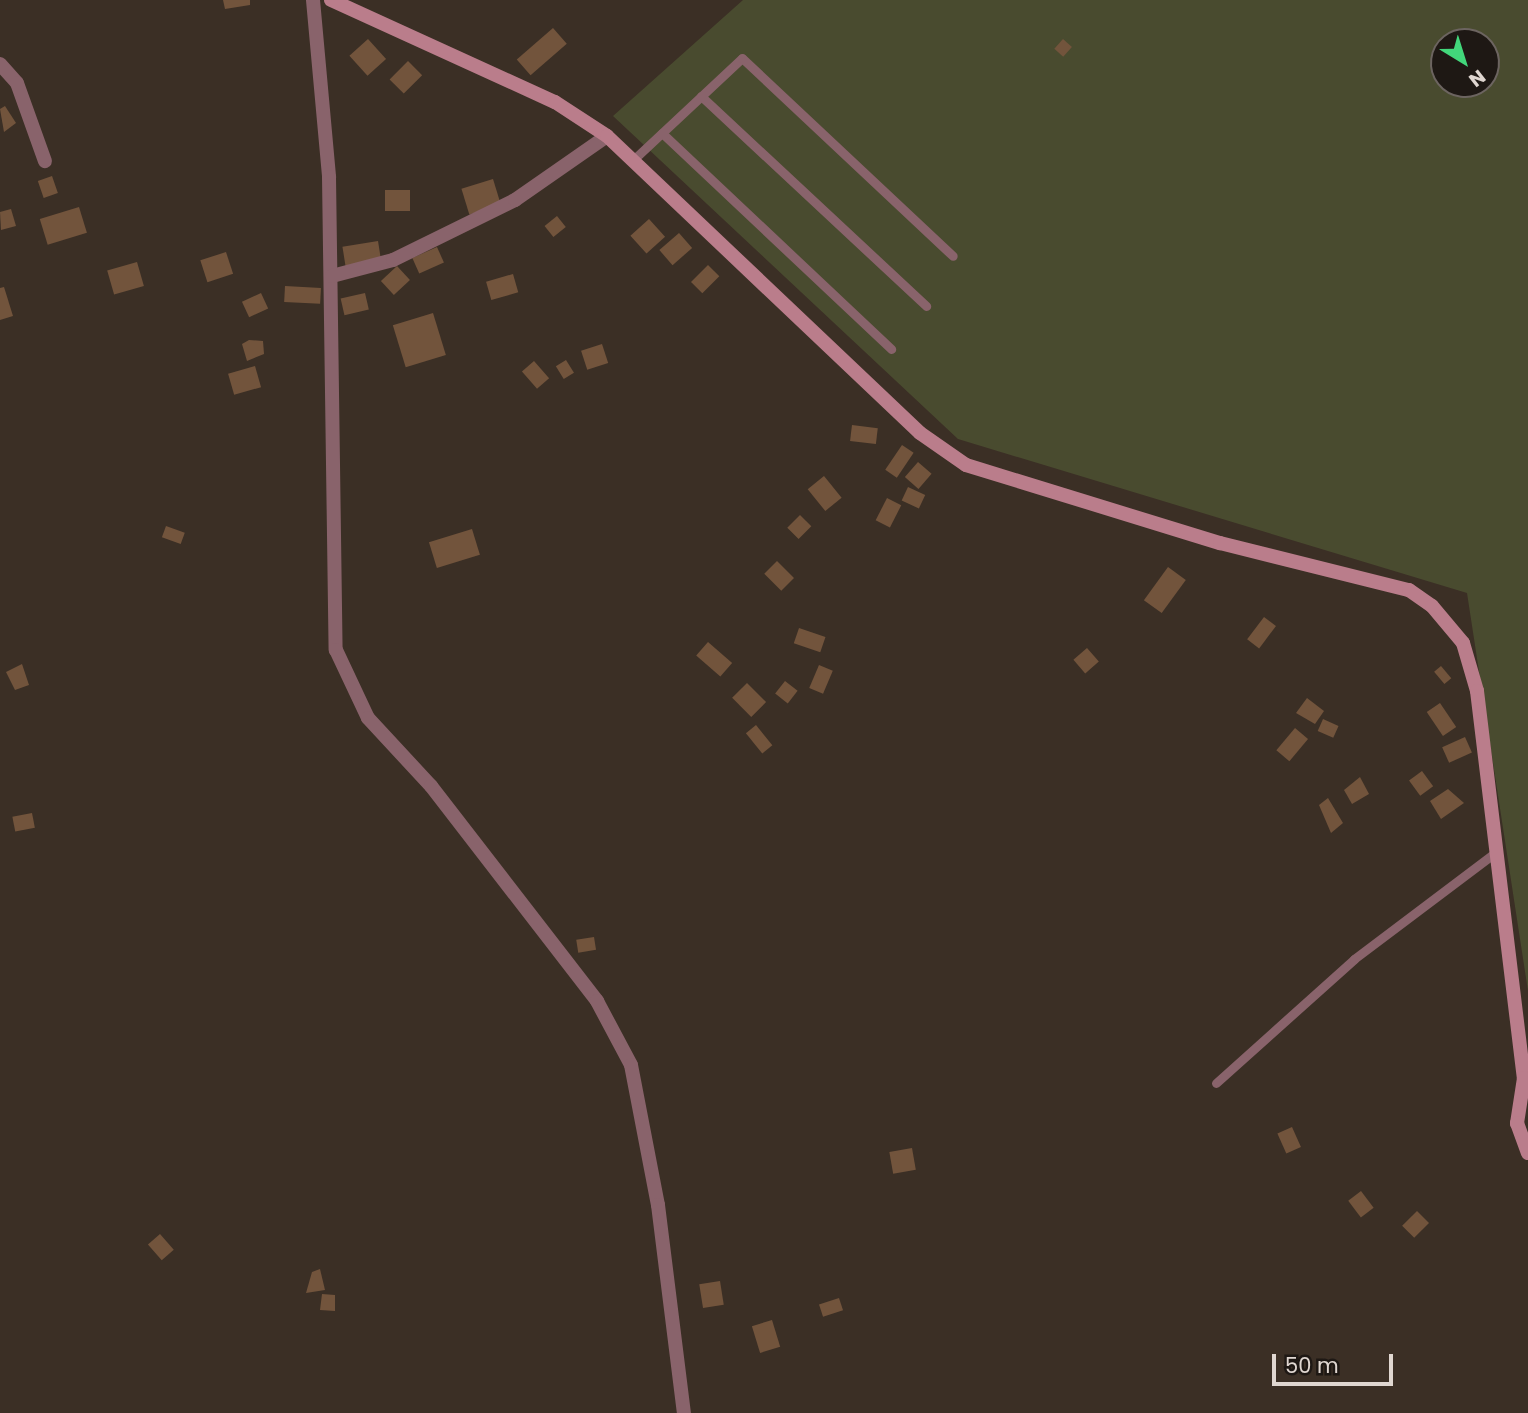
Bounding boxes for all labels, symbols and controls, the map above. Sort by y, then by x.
north arrow [1430,28,1500,98]
text: N [1463,63,1491,93]
scale bar [1276,1340,1397,1384]
text: 50 m [1285,1351,1339,1380]

